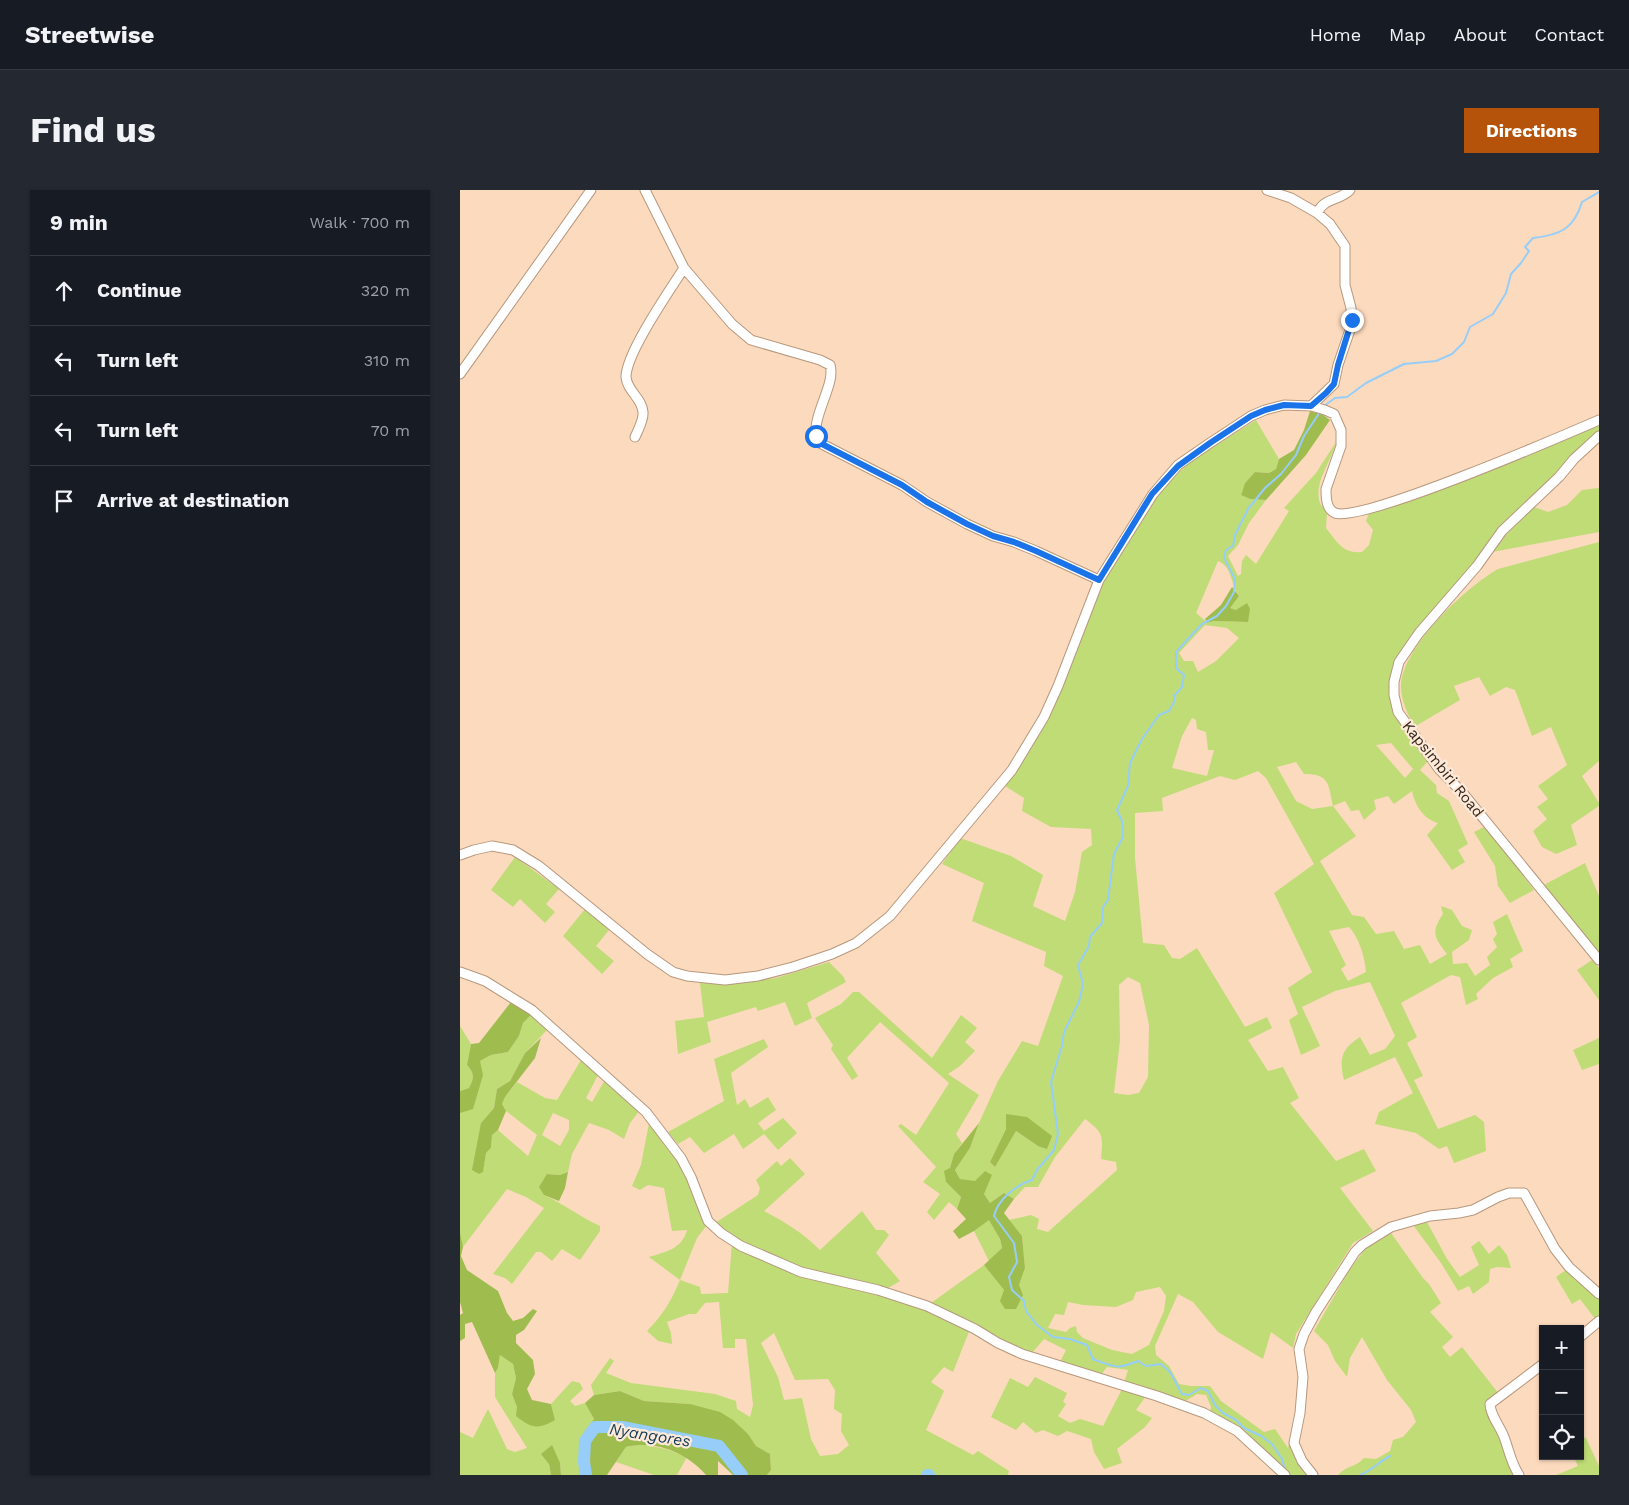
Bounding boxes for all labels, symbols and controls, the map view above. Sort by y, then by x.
text: Streetwise [25,21,154,49]
text: Home [1310,24,1361,45]
text: Map [1389,24,1426,45]
text: About [1454,24,1506,45]
text: Contact [1534,24,1604,45]
button: Directions [1464,108,1599,153]
text: Find us [30,109,156,151]
text: 9 min [50,210,108,235]
text: Walk · 700 m [309,213,410,232]
icon: ahead [50,277,78,305]
text: Continue [97,279,181,302]
text: 320 m [361,281,410,300]
route end [1341,309,1364,332]
icon: left [50,347,78,375]
text: Turn left [97,349,178,372]
text: 310 m [364,351,410,370]
icon: left [50,417,78,445]
text: Turn left [97,419,178,442]
text: 70 m [371,421,410,440]
route start [805,425,828,448]
icon: arrive [50,487,78,515]
text: Arrive at destination [97,489,289,512]
street label: Kapsimbiri Road [1399,717,1487,821]
map controls [1539,1325,1584,1460]
button: + [1539,1325,1584,1370]
button: − [1539,1370,1584,1415]
button: locate [1539,1415,1584,1460]
water label: Nyangores [608,1419,692,1451]

